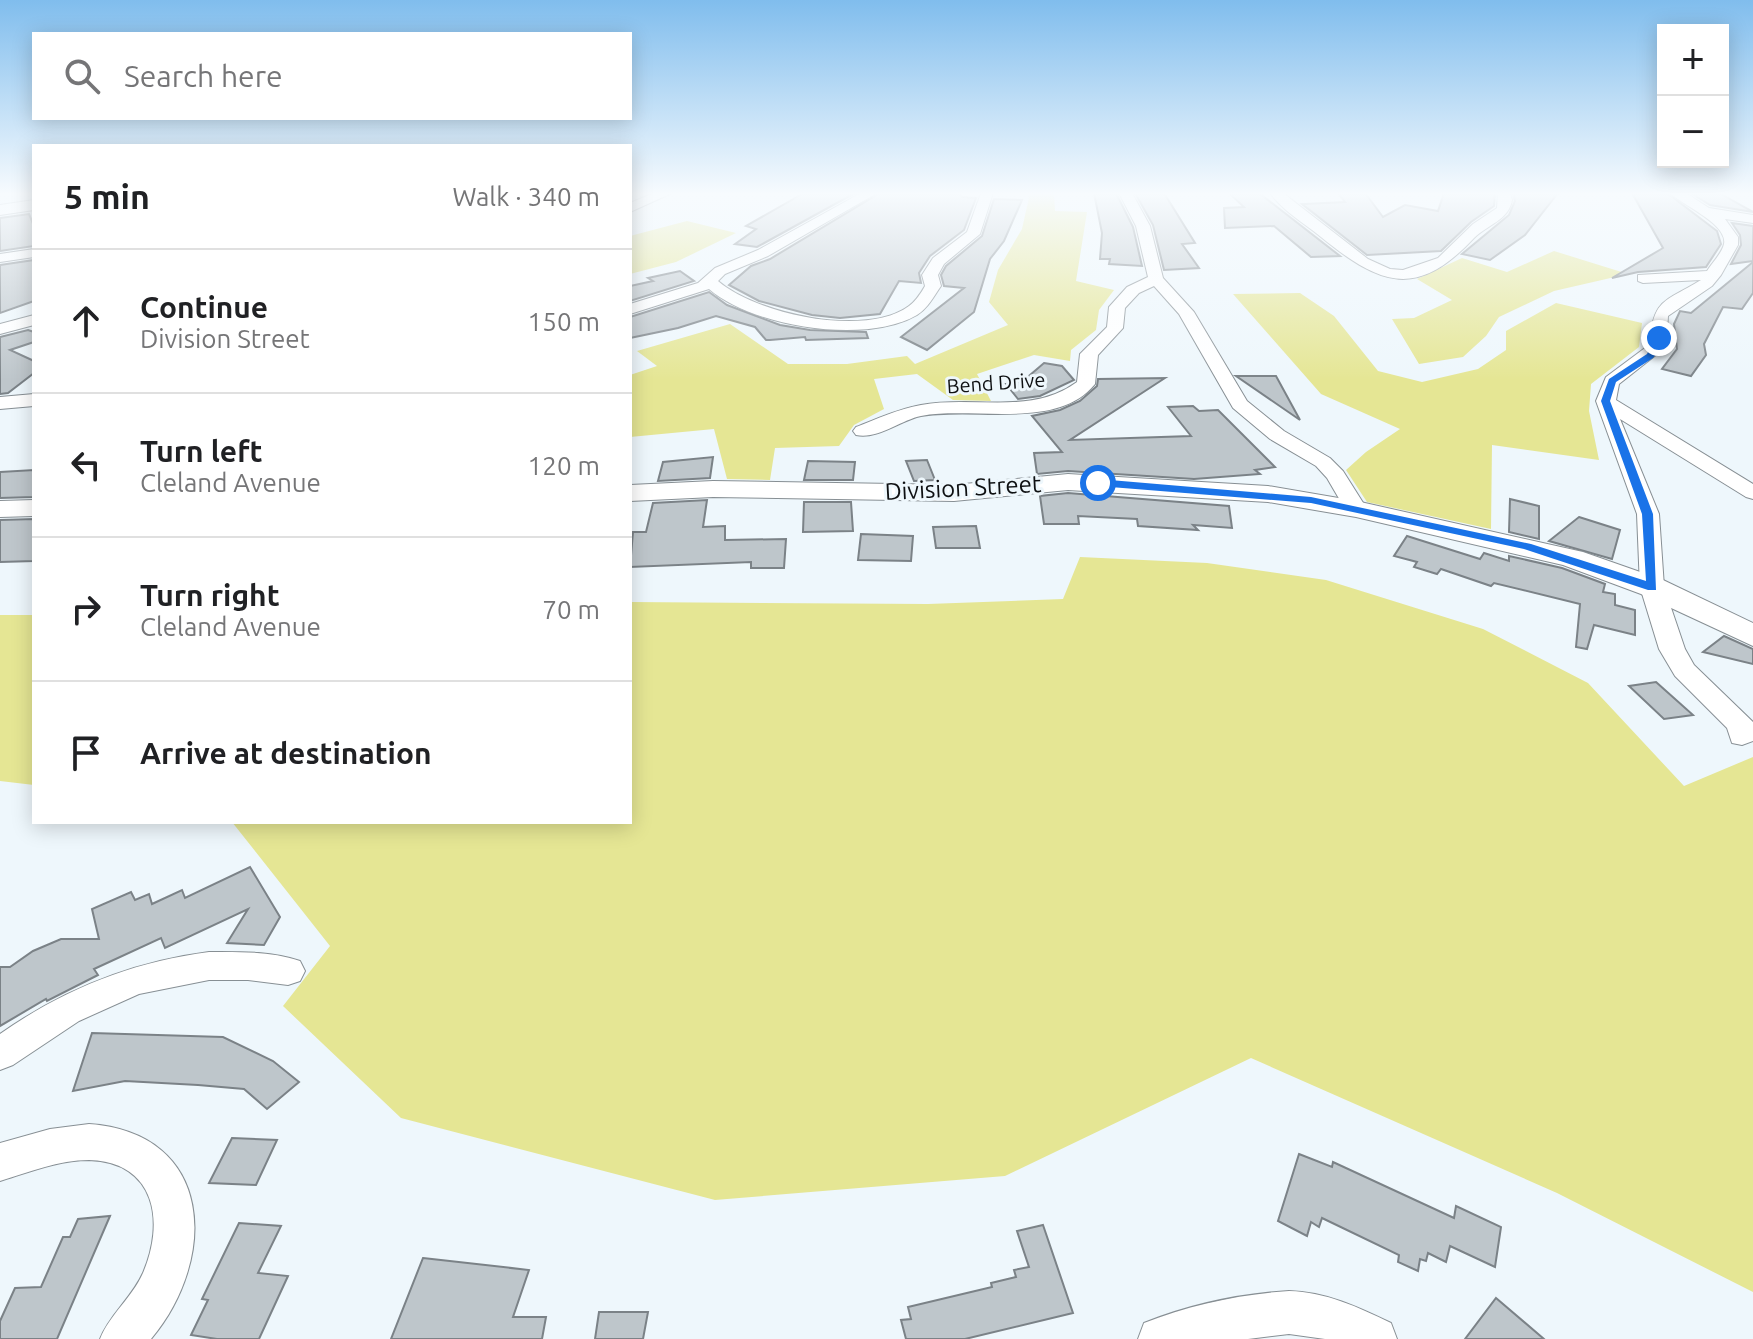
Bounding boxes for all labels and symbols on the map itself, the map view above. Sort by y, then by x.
route end [1641,320,1677,356]
street label: Bend Drive [946,368,1046,397]
route start [1080,465,1116,501]
street label: Division Street [884,470,1043,505]

